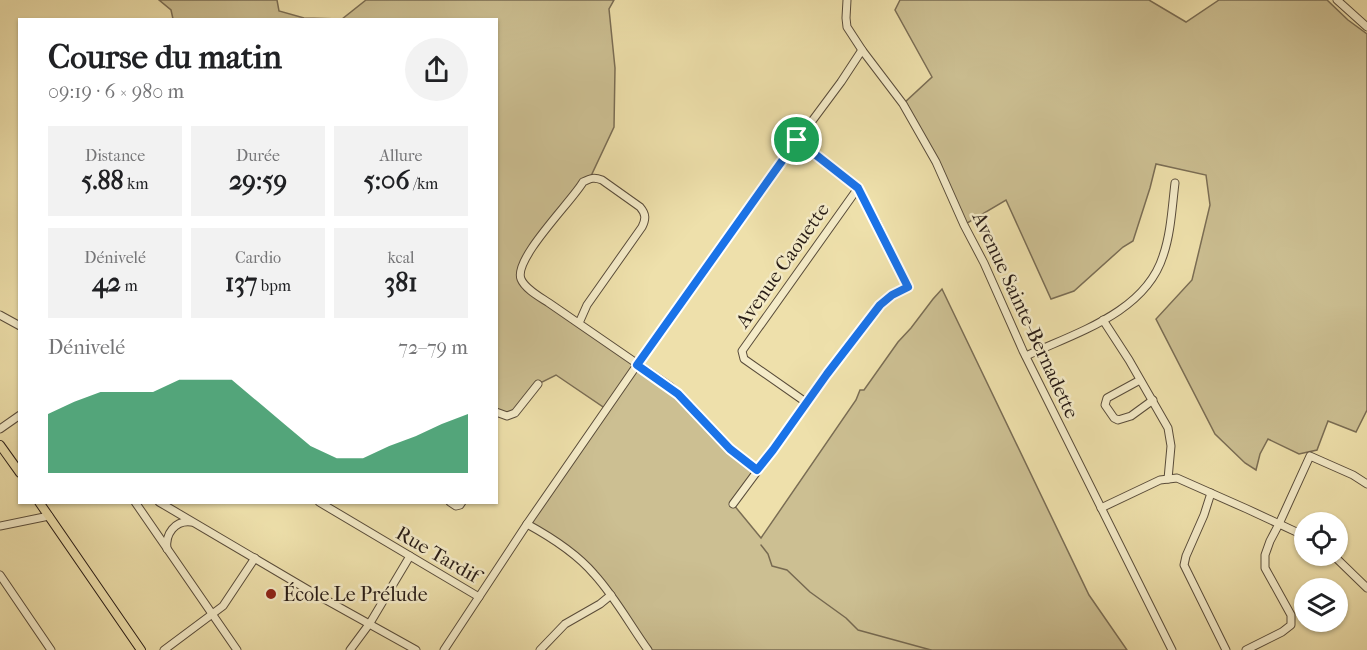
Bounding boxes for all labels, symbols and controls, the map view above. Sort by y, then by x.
text: Course du matin [48,38,282,77]
button: share [405,38,468,101]
text: 09:19 · 6 × 980 m [48,80,184,103]
pin [771,114,822,165]
icon: arrive [780,123,813,156]
text: Distance [85,146,145,165]
text: Durée [236,146,280,165]
text: Allure [380,146,422,165]
text: 5.88 [81,165,124,196]
text: 29:59 [229,165,287,196]
text: 5:06 [364,165,410,196]
text: km [124,174,149,193]
text: /km [410,174,438,193]
street label: Avenue Caouette [730,198,834,333]
street label: Avenue Sainte-Bernadette [967,207,1084,422]
text: Dénivelé [84,248,146,267]
text: Cardio [235,248,281,267]
text: kcal [388,248,414,267]
text: 42 [92,267,121,298]
text: 137 [225,267,257,298]
text: 381 [384,267,418,298]
text: m [121,276,138,295]
text: bpm [257,276,291,295]
text: Dénivelé [48,336,125,359]
text: 72–79 m [398,336,468,359]
map controls [1294,512,1348,632]
button: locate [1294,512,1348,566]
street label: Rue Tardif [392,521,487,590]
button: layers [1294,578,1348,632]
place label: École Le Prélude [283,582,428,606]
marker: École Le Prélude [264,587,278,601]

